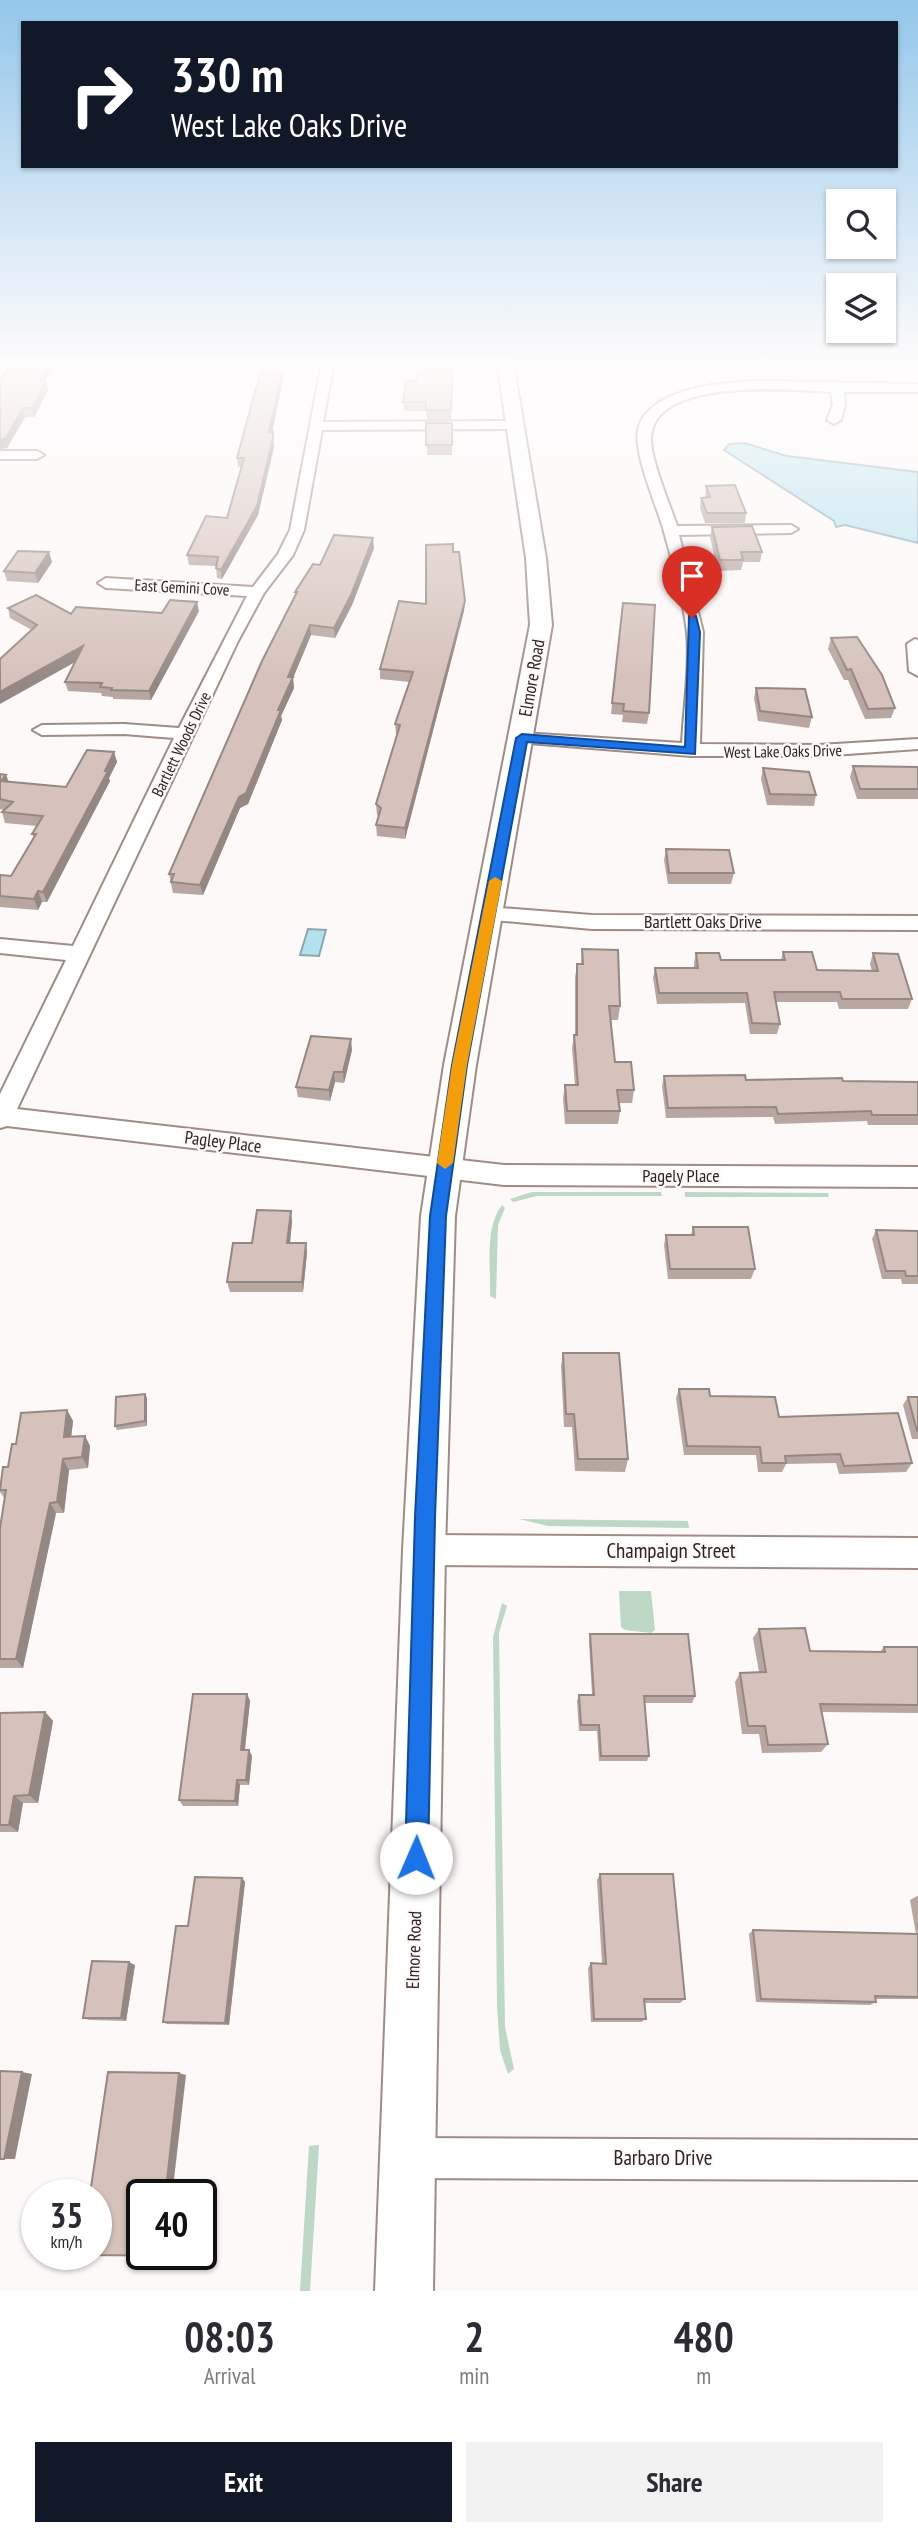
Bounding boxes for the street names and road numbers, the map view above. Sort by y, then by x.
street label: East Gemini Cove [134,575,230,599]
street label: Elmore Road [513,637,550,718]
street label: Bartlett Woods Drive [147,688,215,800]
street label: West Lake Oaks Drive [724,740,842,762]
street label: Bartlett Oaks Drive [644,910,762,933]
street label: Pagley Place [183,1125,263,1158]
street label: Pagely Place [642,1164,720,1187]
street label: Champaign Street [606,1537,736,1564]
street label: Elmore Road [401,1910,426,1990]
street label: Barbaro Drive [614,2144,713,2171]

